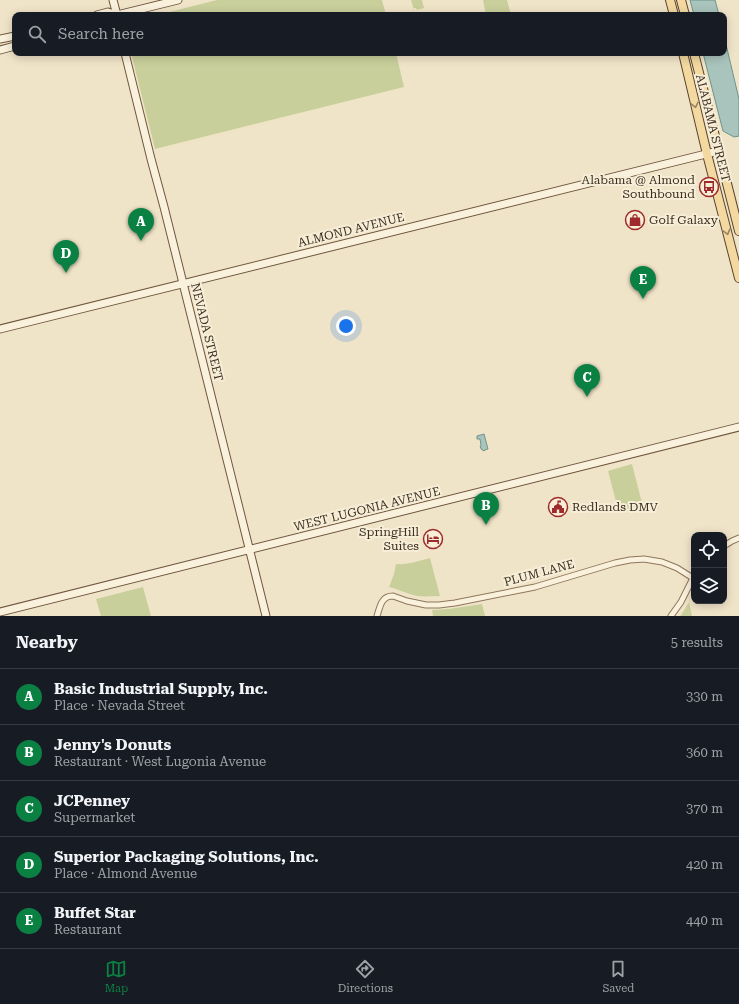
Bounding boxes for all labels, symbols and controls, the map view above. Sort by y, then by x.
search box [12,12,727,56]
icon: search [26,23,48,45]
text: Search here [58,25,144,43]
street label: ALABAMA STREET [693,73,733,183]
one-way arrow [691,102,699,108]
place label: Alabama @ Almond Southbound [582,173,695,201]
bus stop icon: Alabama @ Almond Southbound [698,176,720,198]
pin: A [128,208,154,241]
shop icon: Golf Galaxy [624,209,646,231]
street label: ALMOND AVENUE [296,210,406,250]
place label: Golf Galaxy [649,213,719,227]
one-way arrow [722,228,731,235]
pin: D [53,240,79,273]
pin: E [630,266,656,299]
street label: NEVADA STREET [188,281,226,383]
your location [336,316,356,336]
pin: C [574,364,600,397]
street label: WEST LUGONIA AVENUE [292,484,442,534]
pin: B [473,492,499,525]
public building icon: Redlands DMV [547,496,569,518]
place label: Redlands DMV [572,500,659,514]
place label: SpringHill Suites [359,525,419,553]
hotel icon: SpringHill Suites [422,528,444,550]
map controls [691,532,727,604]
button: locate [691,532,727,568]
street label: PLUM LANE [502,557,576,589]
button: layers [691,568,727,604]
text: Nearby [16,632,78,652]
text: 5 results [671,635,723,650]
text: Basic Industrial Supply, Inc. [54,680,268,698]
text: A [24,689,34,704]
text: 330 m [686,689,723,704]
text: Place · Nevada Street [54,698,185,713]
text: Jenny's Donuts [54,736,171,754]
text: B [24,745,34,760]
text: 360 m [686,745,723,760]
text: Restaurant · West Lugonia Avenue [54,754,266,769]
text: JCPenney [54,792,130,810]
text: C [24,801,34,816]
text: 370 m [686,801,723,816]
text: Supermarket [54,810,135,825]
text: Superior Packaging Solutions, Inc. [54,848,319,866]
text: D [24,857,34,872]
text: 420 m [686,857,723,872]
text: Place · Almond Avenue [54,866,197,881]
text: Buffet Star [54,904,136,922]
text: E [25,913,33,928]
text: 440 m [686,913,723,928]
text: Restaurant [54,922,122,937]
tab: Map [105,958,128,995]
tab: Directions [338,958,393,995]
tab: Saved [602,958,634,995]

